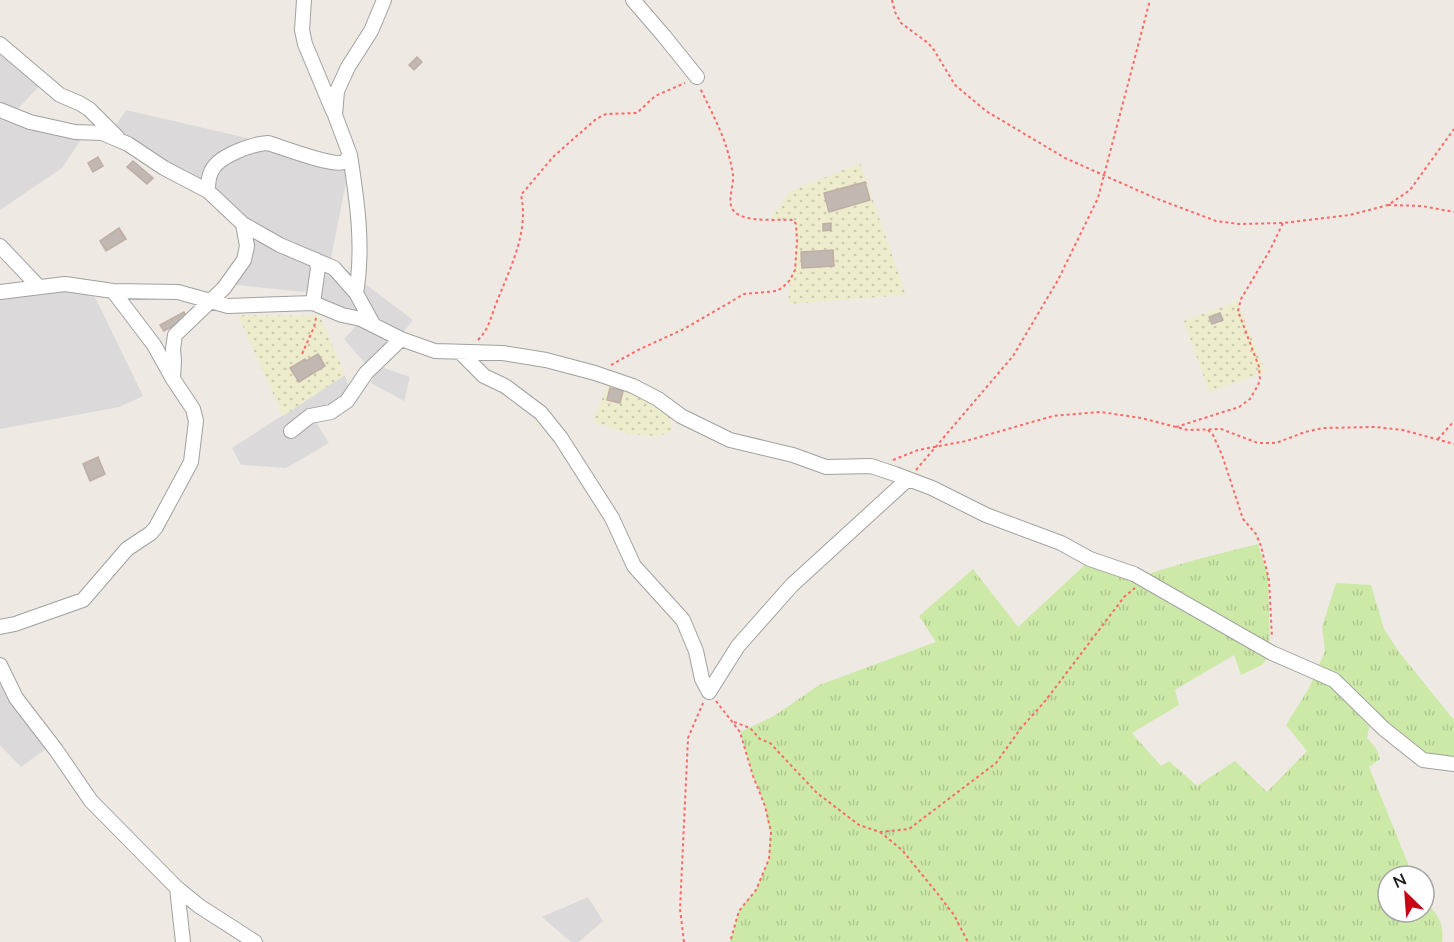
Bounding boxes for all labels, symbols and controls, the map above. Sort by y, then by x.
north arrow [1376,864,1436,924]
text: N [1390,869,1409,891]

